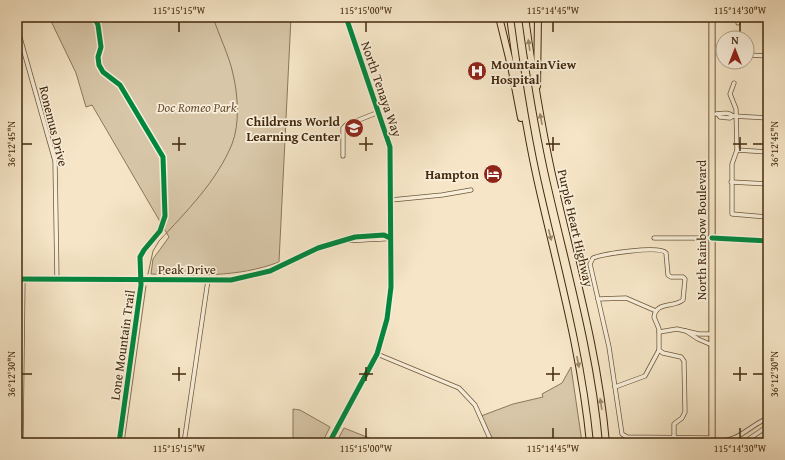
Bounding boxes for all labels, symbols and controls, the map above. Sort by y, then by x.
text: 115°15'15"W [153,3,206,18]
text: 115°15'00"W [340,3,393,18]
text: 115°14'45"W [527,3,580,18]
text: 115°14'30"W [714,3,767,18]
north arrow [715,30,755,70]
text: N [731,32,739,48]
street label: North Tenaya Way [356,39,407,140]
one-way arrow [526,39,532,51]
place label: MountainView Hospital [491,55,577,89]
hospital icon: MountainView Hospital [466,60,488,82]
street label: Ronemus Drive [34,84,73,168]
park label: Doc Romeo Park [156,98,237,117]
place label: Childrens World Learning Center [246,112,341,146]
one-way arrow [538,113,544,125]
school or university icon: Childrens World Learning Center [343,117,365,139]
text: 36°12'45"N [4,121,19,167]
text: 36°12'45"N [767,121,782,167]
street label: North Rainbow Boulevard [692,160,711,300]
hotel icon: Hampton [482,163,504,185]
place label: Hampton [425,165,479,184]
street label: Purple Heart Highway [553,167,598,289]
one-way arrow [548,229,554,241]
street label: Peak Drive [158,260,216,279]
street label: Lone Mountain Trail [105,288,140,402]
text: 36°12'30"N [4,351,19,397]
text: 36°12'30"N [767,351,782,397]
one-way arrow [576,356,582,368]
one-way arrow [598,398,604,411]
text: 115°15'15"W [153,441,206,456]
text: 115°15'00"W [340,441,393,456]
text: 115°14'45"W [527,441,580,456]
text: 115°14'30"W [714,441,767,456]

